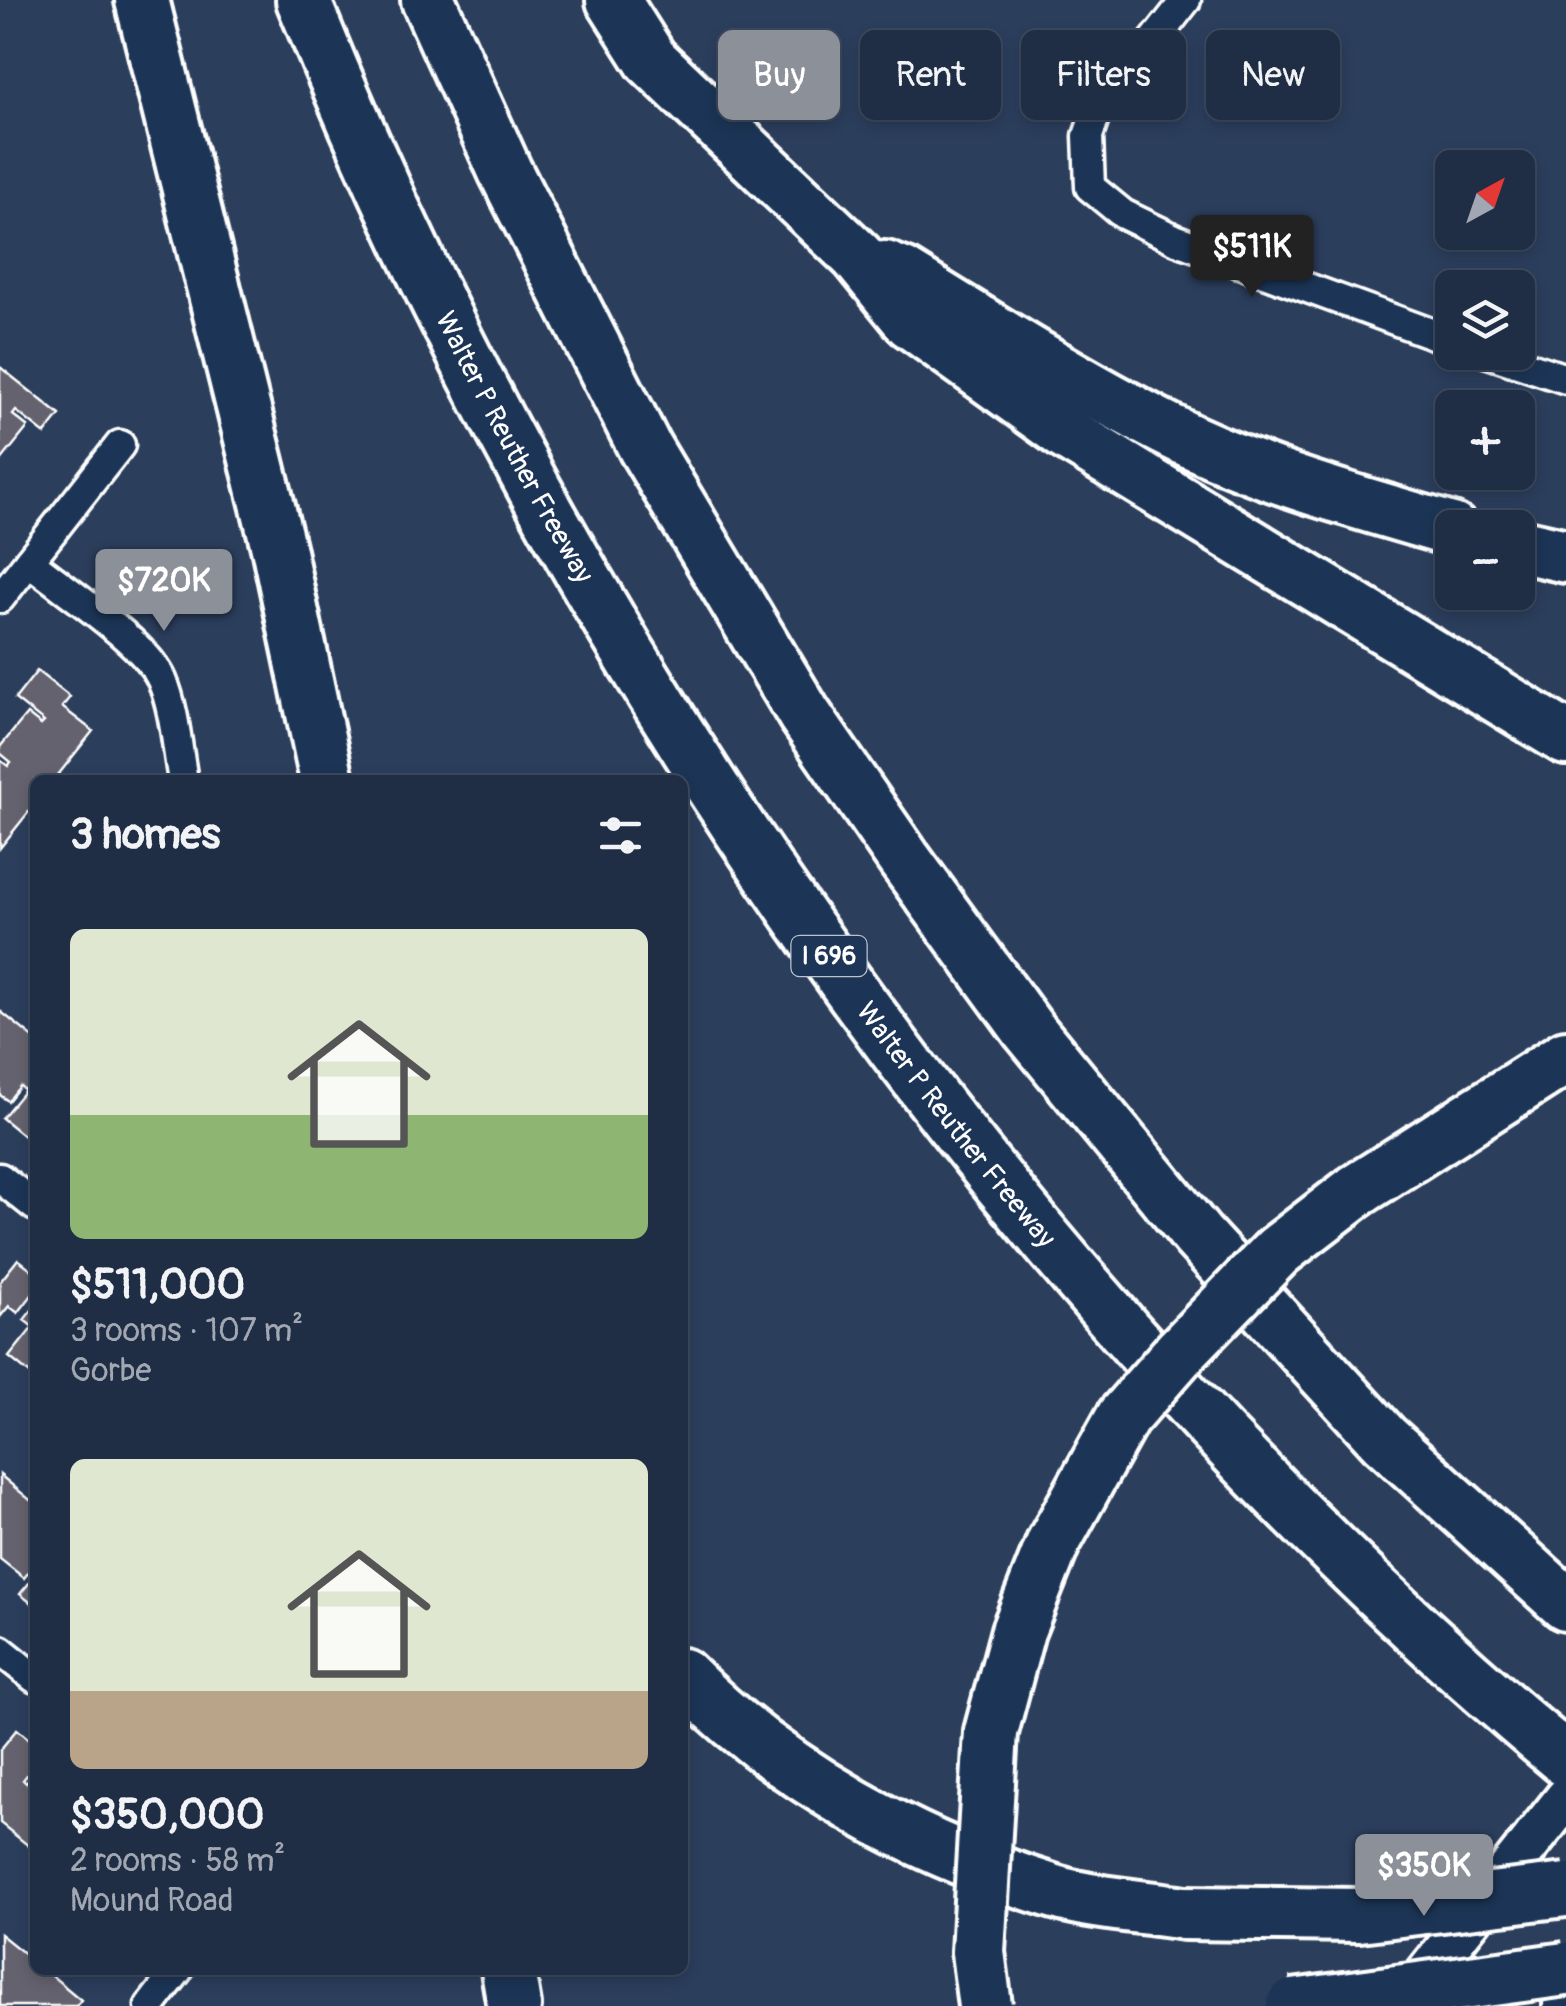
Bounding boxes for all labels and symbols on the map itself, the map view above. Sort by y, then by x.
north arrow [1435,150,1535,250]
pin: $511K [1182,215,1322,300]
street label: Walter P Reuther Freeway [428,306,601,589]
pin: $720K [94,549,234,634]
road number: I 696 [792,936,866,976]
street label: Walter P Reuther Freeway [849,995,1063,1255]
pin: $350K [1354,1834,1494,1919]

